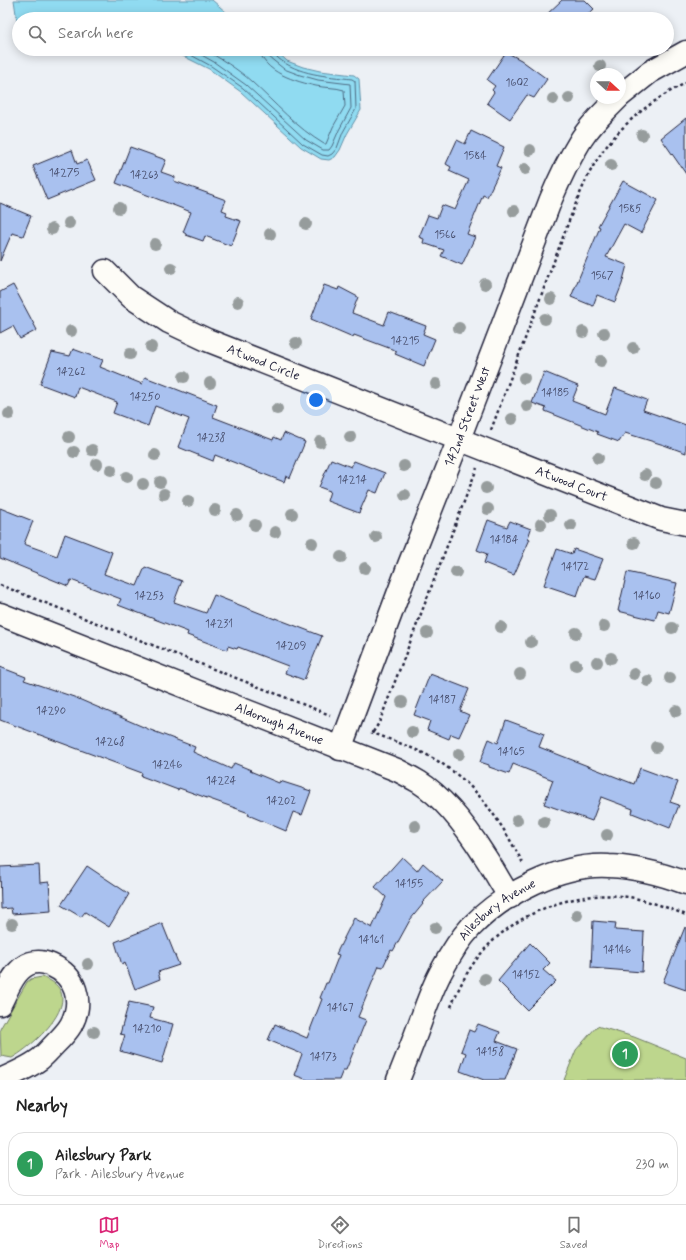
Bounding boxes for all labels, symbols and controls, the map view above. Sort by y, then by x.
search box [12,12,674,56]
icon: search [26,23,48,45]
text: Search here [58,24,134,44]
north arrow [590,68,626,104]
house number: 1602 [505,76,529,90]
house number: 1584 [463,149,487,163]
house number: 14275 [49,166,79,180]
house number: 14263 [130,168,159,182]
house number: 1585 [618,202,642,216]
house number: 1566 [434,228,456,242]
house number: 1567 [591,269,614,283]
house number: 14215 [391,334,420,348]
street label: Atwood Circle [224,340,303,384]
street label: 142nd Street West [440,364,494,469]
house number: 14262 [56,365,86,379]
house number: 14185 [541,386,569,400]
house number: 14250 [129,390,161,404]
your location [306,390,326,410]
house number: 14238 [196,431,226,445]
street label: Atwood Court [533,462,610,506]
house number: 14214 [337,473,367,487]
house number: 14184 [490,533,519,547]
house number: 14172 [561,560,589,574]
house number: 14253 [134,589,164,603]
house number: 14160 [633,589,661,603]
house number: 14231 [205,617,233,631]
house number: 14209 [276,639,306,653]
house number: 14187 [428,693,456,707]
street label: Aldorough Avenue [232,699,326,749]
house number: 14290 [36,704,66,718]
house number: 14268 [95,735,125,749]
house number: 14165 [497,745,525,759]
house number: 14246 [152,758,182,772]
house number: 14224 [206,774,236,788]
house number: 14202 [266,794,296,808]
street label: Ailesbury Avenue [455,875,539,944]
house number: 14155 [395,877,423,891]
house number: 14161 [358,933,384,947]
house number: 14146 [603,943,631,957]
house number: 14152 [512,968,540,982]
house number: 14167 [326,1001,354,1015]
house number: 14210 [132,1022,162,1036]
pin: 1 [612,1039,638,1069]
house number: 14158 [476,1045,504,1059]
house number: 14173 [309,1050,337,1064]
text: Nearby [16,1095,68,1117]
text: Ailesbury Park [55,1146,151,1166]
text: 1 [27,1156,33,1173]
text: 230 m [635,1156,669,1173]
text: Park · Ailesbury Avenue [55,1166,184,1183]
tab: Map [98,1214,120,1252]
tab: Directions [317,1214,363,1252]
tab: Saved [560,1214,587,1252]

